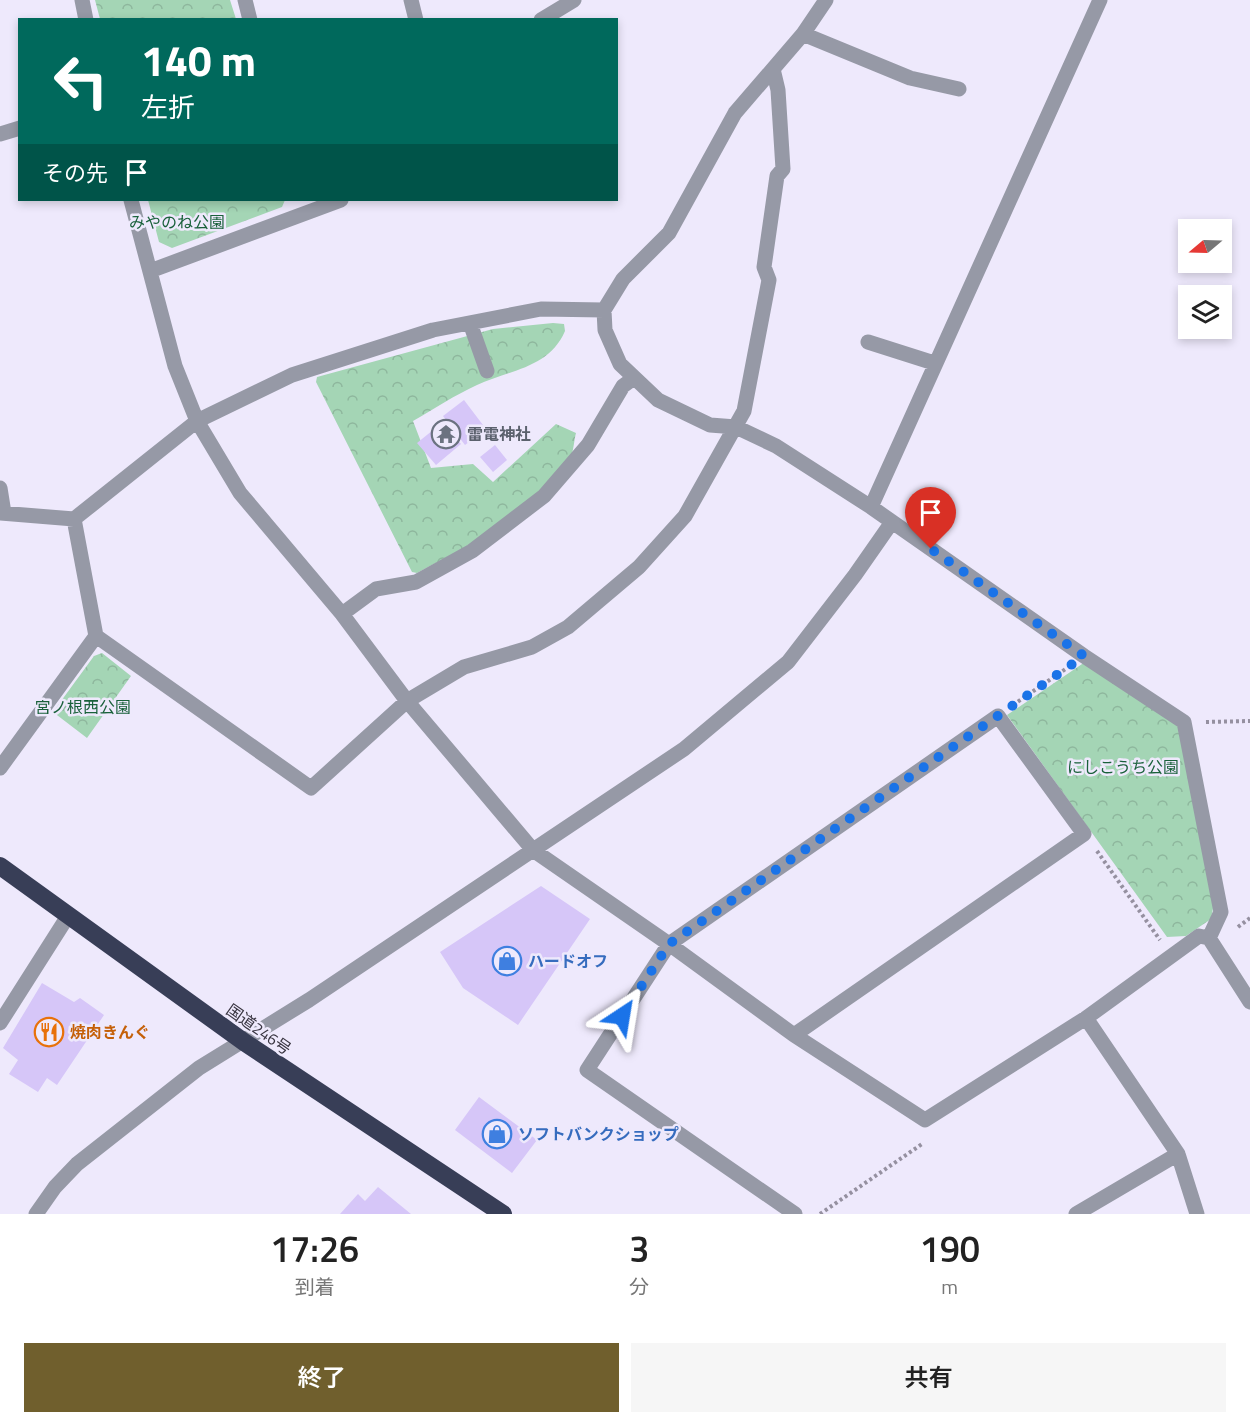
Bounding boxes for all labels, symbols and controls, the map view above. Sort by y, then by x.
text: 140 m [141,28,256,92]
icon: left [42,42,120,120]
text: 左折 [141,86,195,127]
text: その先 [42,156,108,190]
icon: arrive [120,156,153,189]
park label: みやのね公園 [129,210,225,234]
north arrow [1178,219,1232,273]
map controls [1178,219,1232,339]
button: layers [1178,285,1232,339]
temple icon: 雷電神社 [430,418,462,450]
place label: 雷電神社 [467,422,531,446]
pin [905,487,956,549]
icon: arrive [914,496,947,529]
park label: 宮ノ根西公園 [35,695,131,719]
park label: にしこうち公園 [1067,755,1179,779]
shop icon: ハードオフ [491,945,523,977]
place label: ハードオフ [528,949,608,973]
position arrow [590,984,654,1048]
street label: 国道246号 [221,998,297,1060]
restaurant icon: 焼肉きんぐ [33,1016,65,1048]
place label: 焼肉きんぐ [70,1020,150,1044]
shop icon: ソフトバンクショップ [481,1118,513,1150]
place label: ソフトバンクショップ [518,1122,679,1146]
text: 17:26 [270,1221,359,1276]
text: 3 [629,1221,649,1276]
text: 190 [919,1221,980,1276]
text: 到着 [295,1271,335,1302]
text: 分 [629,1271,649,1302]
text: m [941,1271,958,1302]
button: 終了 [24,1343,619,1412]
button: 共有 [631,1343,1226,1412]

